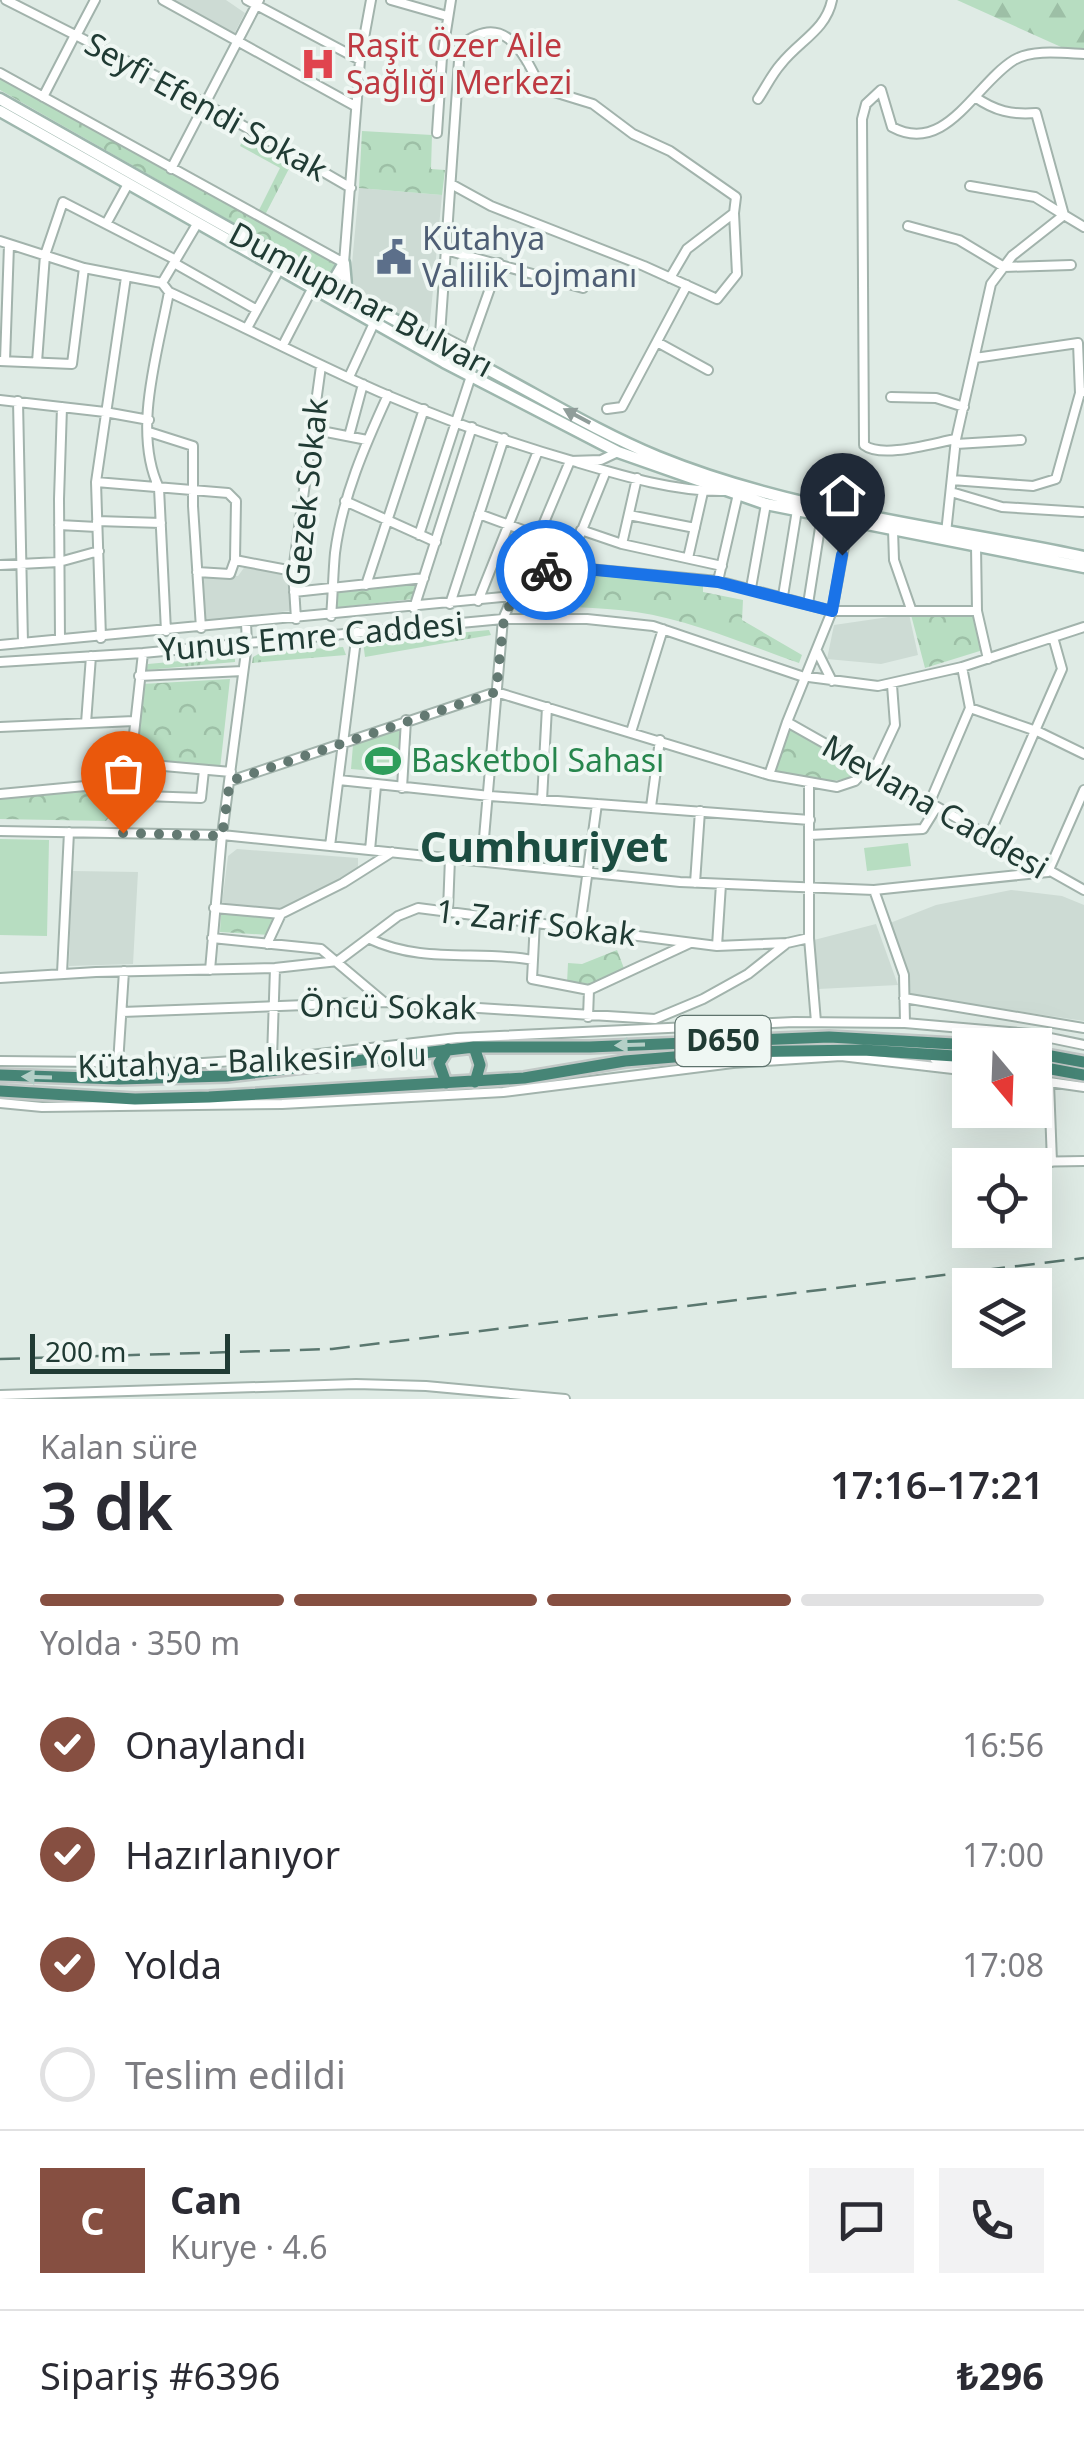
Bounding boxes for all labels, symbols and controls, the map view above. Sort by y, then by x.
street label: Seyfi Efendi Sokak [78,21,336,190]
place label: Raşit Özer Aile Sağlığı Merkezi [346,23,572,103]
hospital icon: Raşit Özer Aile Sağlığı Merkezi [299,45,337,83]
street label: Dumlupınar Bulvarı [222,211,501,386]
place label: Kütahya Valilik Lojmanı [422,216,637,296]
public building icon: Kütahya Valilik Lojmanı [375,238,413,276]
street label: Gezek Sokak [274,396,337,588]
one-way arrow [563,408,592,425]
pin [800,453,885,556]
icon: home [815,468,870,523]
courier [496,520,596,620]
icon: bike [519,543,574,598]
street label: Yunus Emre Caddesi [157,601,465,670]
street label: Mevlana Caddesi [815,724,1057,888]
pin [81,731,166,834]
place label: Basketbol Sahası [411,738,664,781]
sports icon: Basketbol Sahası [364,742,402,780]
icon: bag [96,746,151,801]
district label: Cumhuriyet [420,817,668,874]
street label: 1. Zarif Sokak [434,888,639,955]
street label: Öncü Sokak [299,982,477,1029]
road number: D650 [676,1016,770,1066]
north arrow [952,1028,1052,1128]
map controls [952,1028,1052,1368]
street label: Kütahya - Balıkesir Yolu [77,1032,427,1087]
one-way arrow [614,1037,646,1053]
one-way arrow [21,1068,53,1084]
button: locate [952,1148,1052,1248]
button: layers [952,1268,1052,1368]
scale bar [30,1329,230,1374]
text: 200 m [45,1332,127,1370]
text: Kalan süre [40,1425,198,1468]
text: 17:16–17:21 [830,1458,1044,1510]
text: 3 dk [40,1461,173,1549]
text: Yolda · 350 m [40,1621,240,1664]
icon: check [40,1717,95,1772]
text: Onaylandı [125,1718,307,1770]
text: 16:56 [962,1723,1044,1766]
icon: check [40,1827,95,1882]
text: Hazırlanıyor [125,1828,340,1880]
text: 17:00 [962,1833,1044,1876]
icon: check [40,1937,95,1992]
text: Yolda [125,1938,222,1990]
text: 17:08 [962,1943,1044,1986]
text: Teslim edildi [125,2048,346,2100]
button: chat [809,2168,914,2273]
button: phone [939,2168,1044,2273]
text: Can [170,2173,242,2225]
text: C [80,2194,105,2246]
text: Kurye · 4.6 [170,2225,328,2268]
text: Sipariş #6396 [40,2349,280,2401]
text: ₺296 [957,2349,1044,2401]

